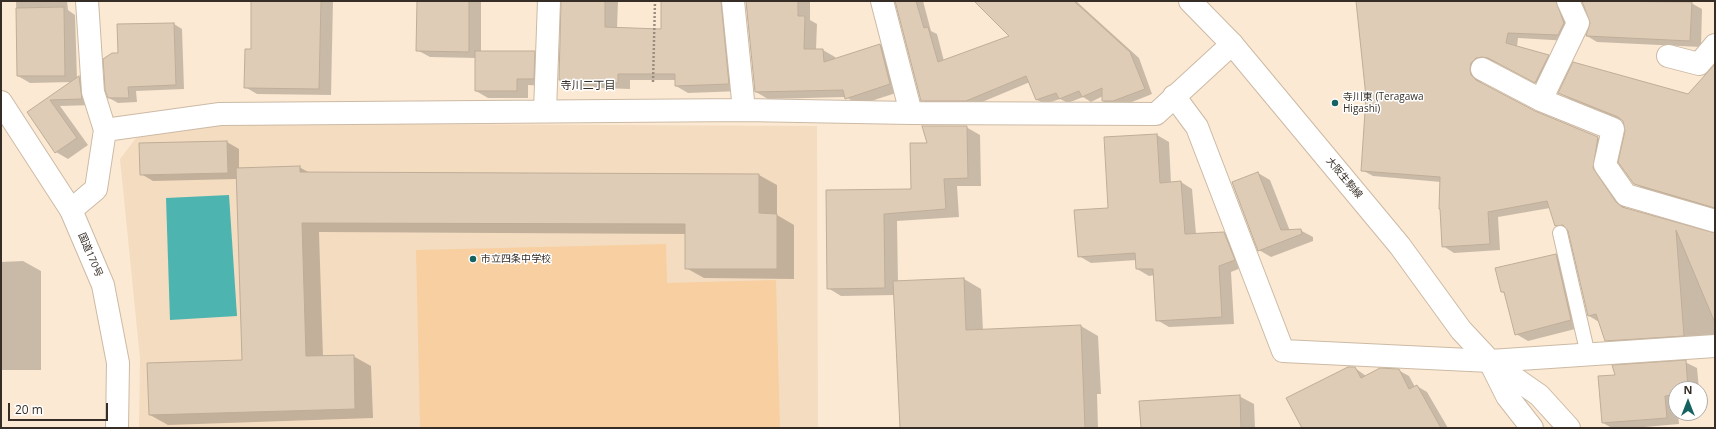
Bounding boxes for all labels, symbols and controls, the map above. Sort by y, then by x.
district label: 寺川二丁目 [561,79,615,93]
place label: 寺川東 (Teragawa Higashi) [1343,91,1424,114]
marker: 寺川東 (Teragawa Higashi) [1330,98,1340,108]
street label: 大阪生駒線 [1323,155,1365,201]
street label: 国道170号 [75,231,105,279]
place label: 市立四条中学校 [481,253,551,265]
marker: 市立四条中学校 [468,254,478,264]
north arrow [1668,381,1708,421]
text: N [1684,382,1692,397]
scale bar [10,395,110,421]
text: 20 m [15,401,43,418]

